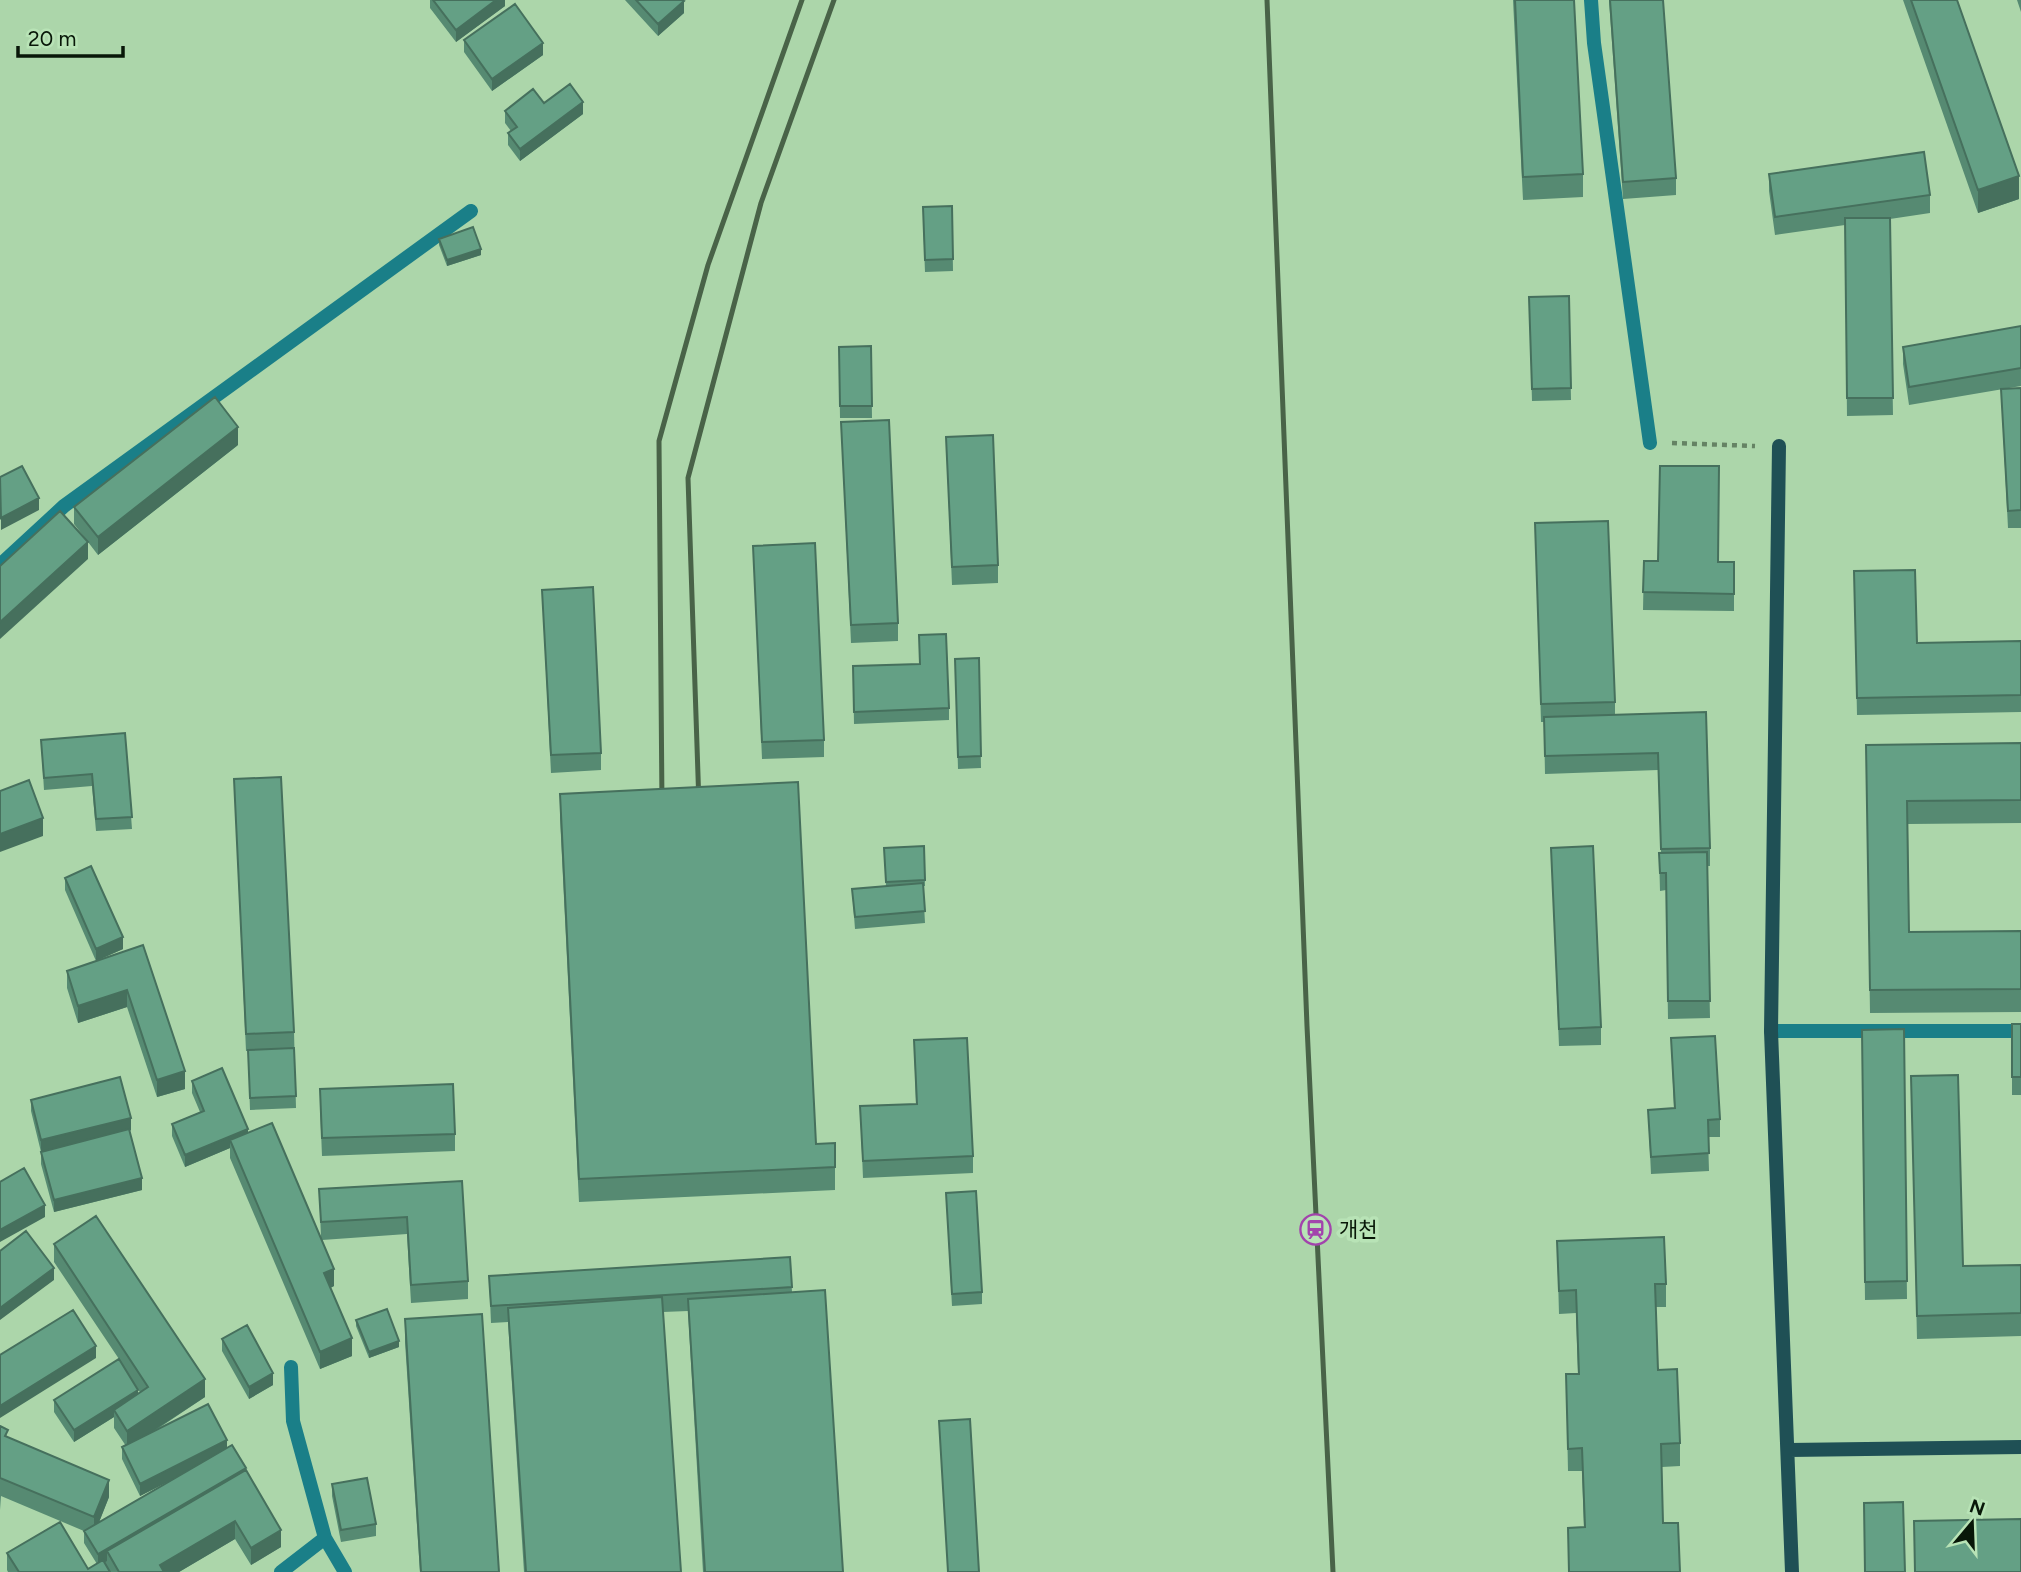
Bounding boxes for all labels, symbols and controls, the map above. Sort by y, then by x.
scale bar [18,14,122,58]
text: 20 m [28,26,76,51]
station icon: 개천 [1299,1213,1333,1247]
place label: 개천 [1339,1217,1378,1242]
north arrow [1937,1488,2007,1558]
text: N [1967,1494,1988,1521]

